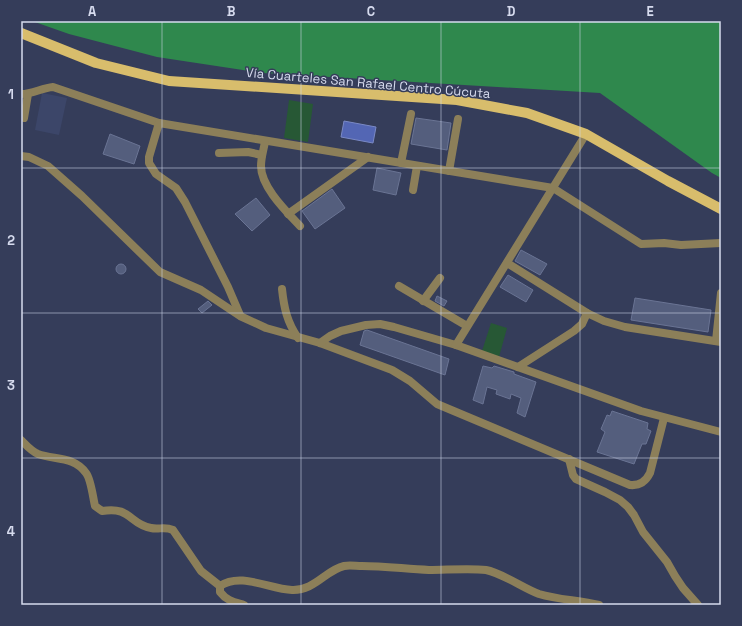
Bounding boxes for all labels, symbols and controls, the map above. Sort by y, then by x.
text: A [88,3,97,20]
text: B [227,3,236,20]
text: C [367,3,375,20]
text: D [507,3,516,20]
text: E [646,3,654,20]
street label: Vía Cuarteles San Rafael Centro Cúcuta [245,64,492,102]
text: 1 [8,86,14,103]
text: 2 [7,232,15,249]
text: 3 [7,377,15,394]
text: 4 [7,523,15,540]

